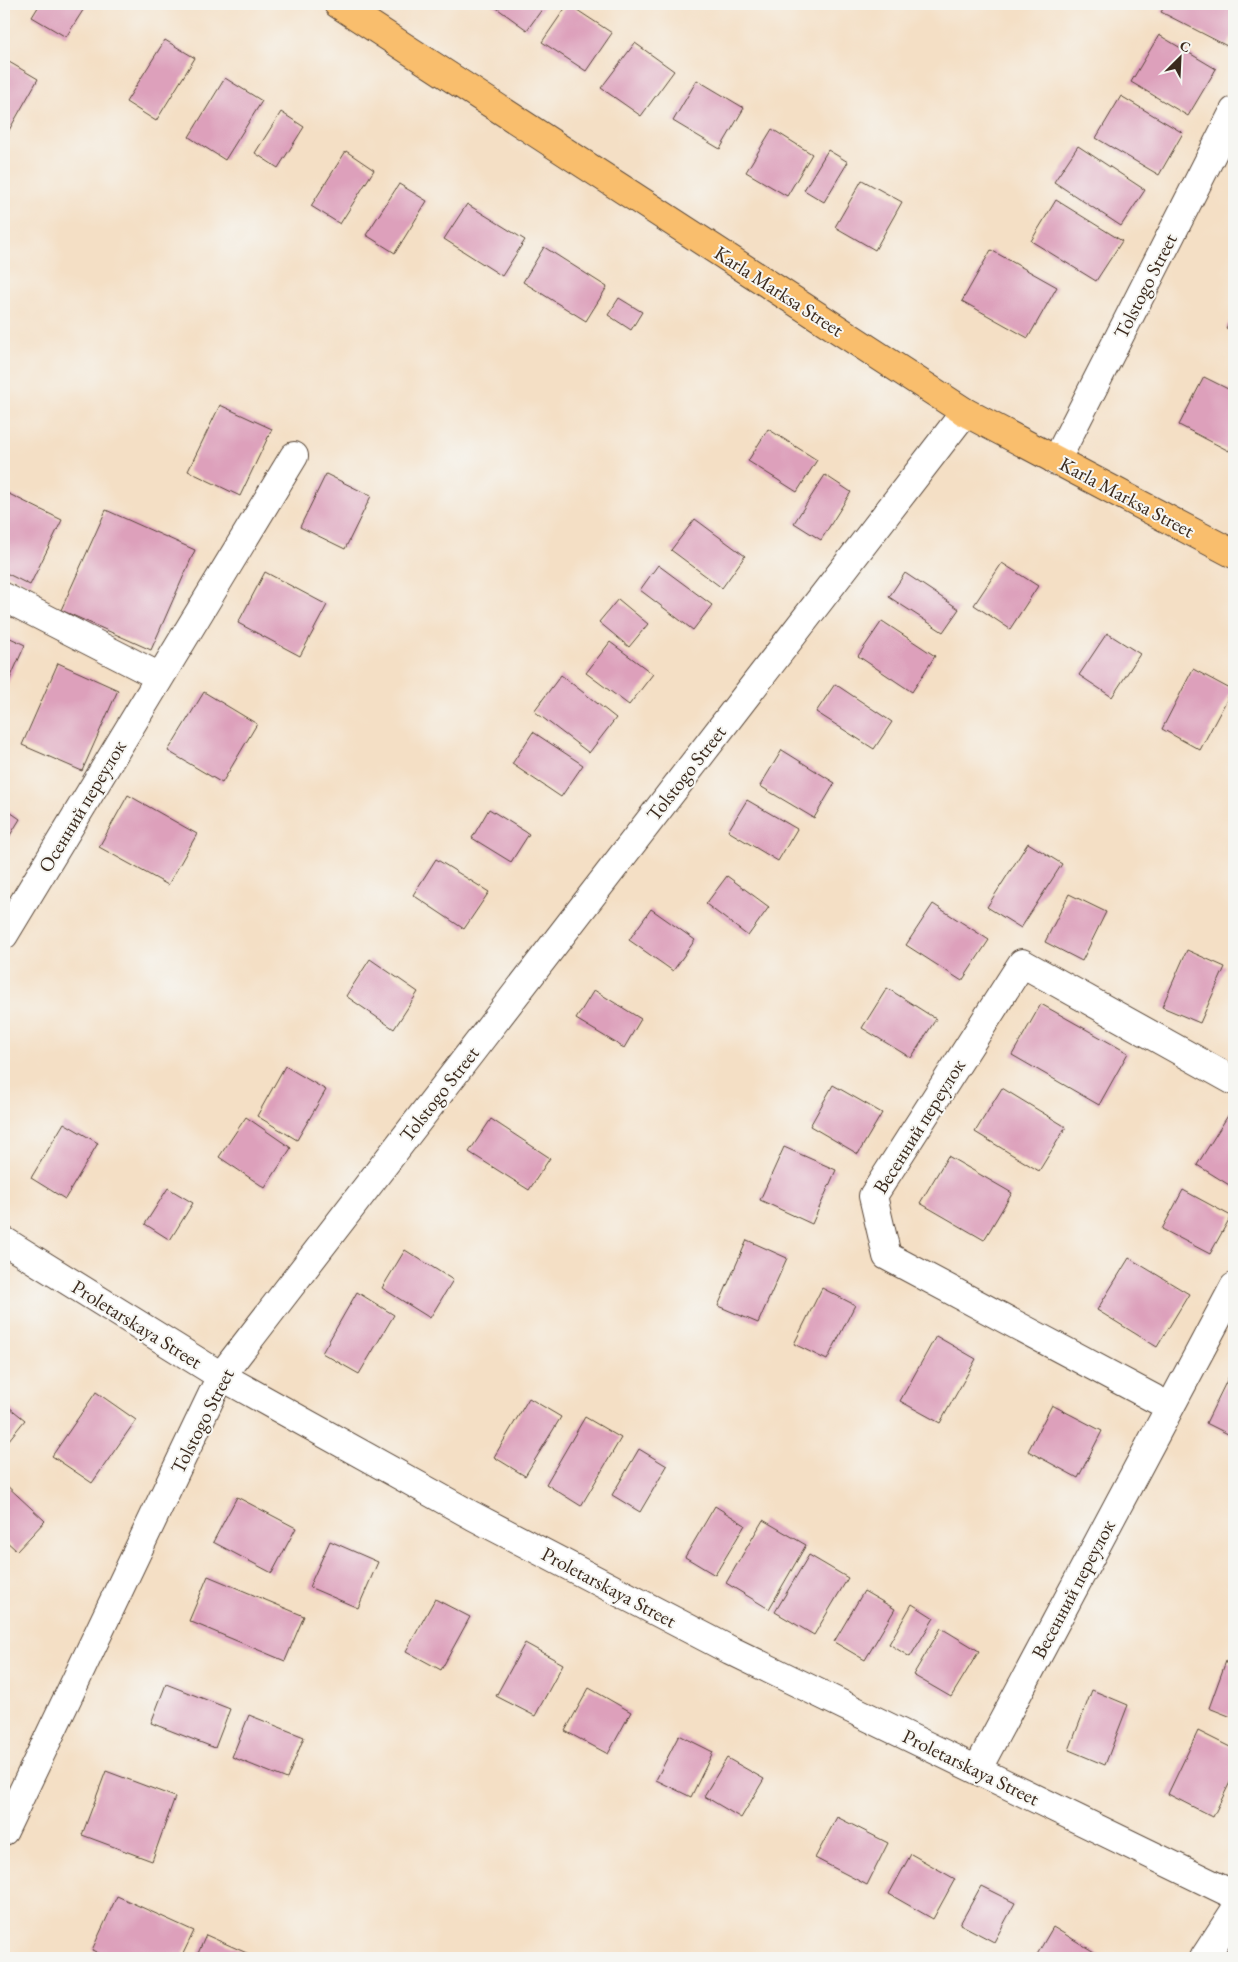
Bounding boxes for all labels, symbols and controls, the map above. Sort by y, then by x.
north arrow [1156,32,1206,82]
text: С [1177,36,1194,56]
street label: Tolstogo Street [1107,228,1183,343]
street label: Karla Marksa Street [709,239,849,343]
street label: Karla Marksa Street [1055,451,1200,544]
street label: Tolstogo Street [640,719,732,826]
street label: Осенний переулок [32,735,132,877]
street label: Tolstogo Street [393,1040,485,1147]
street label: Весенний переулок [867,1053,971,1198]
street label: Proletarskaya Street [67,1274,208,1375]
street label: Tolstogo Street [164,1363,240,1478]
street label: Весенний переулок [1025,1514,1121,1663]
street label: Proletarskaya Street [537,1541,681,1634]
street label: Proletarskaya Street [898,1723,1044,1812]

